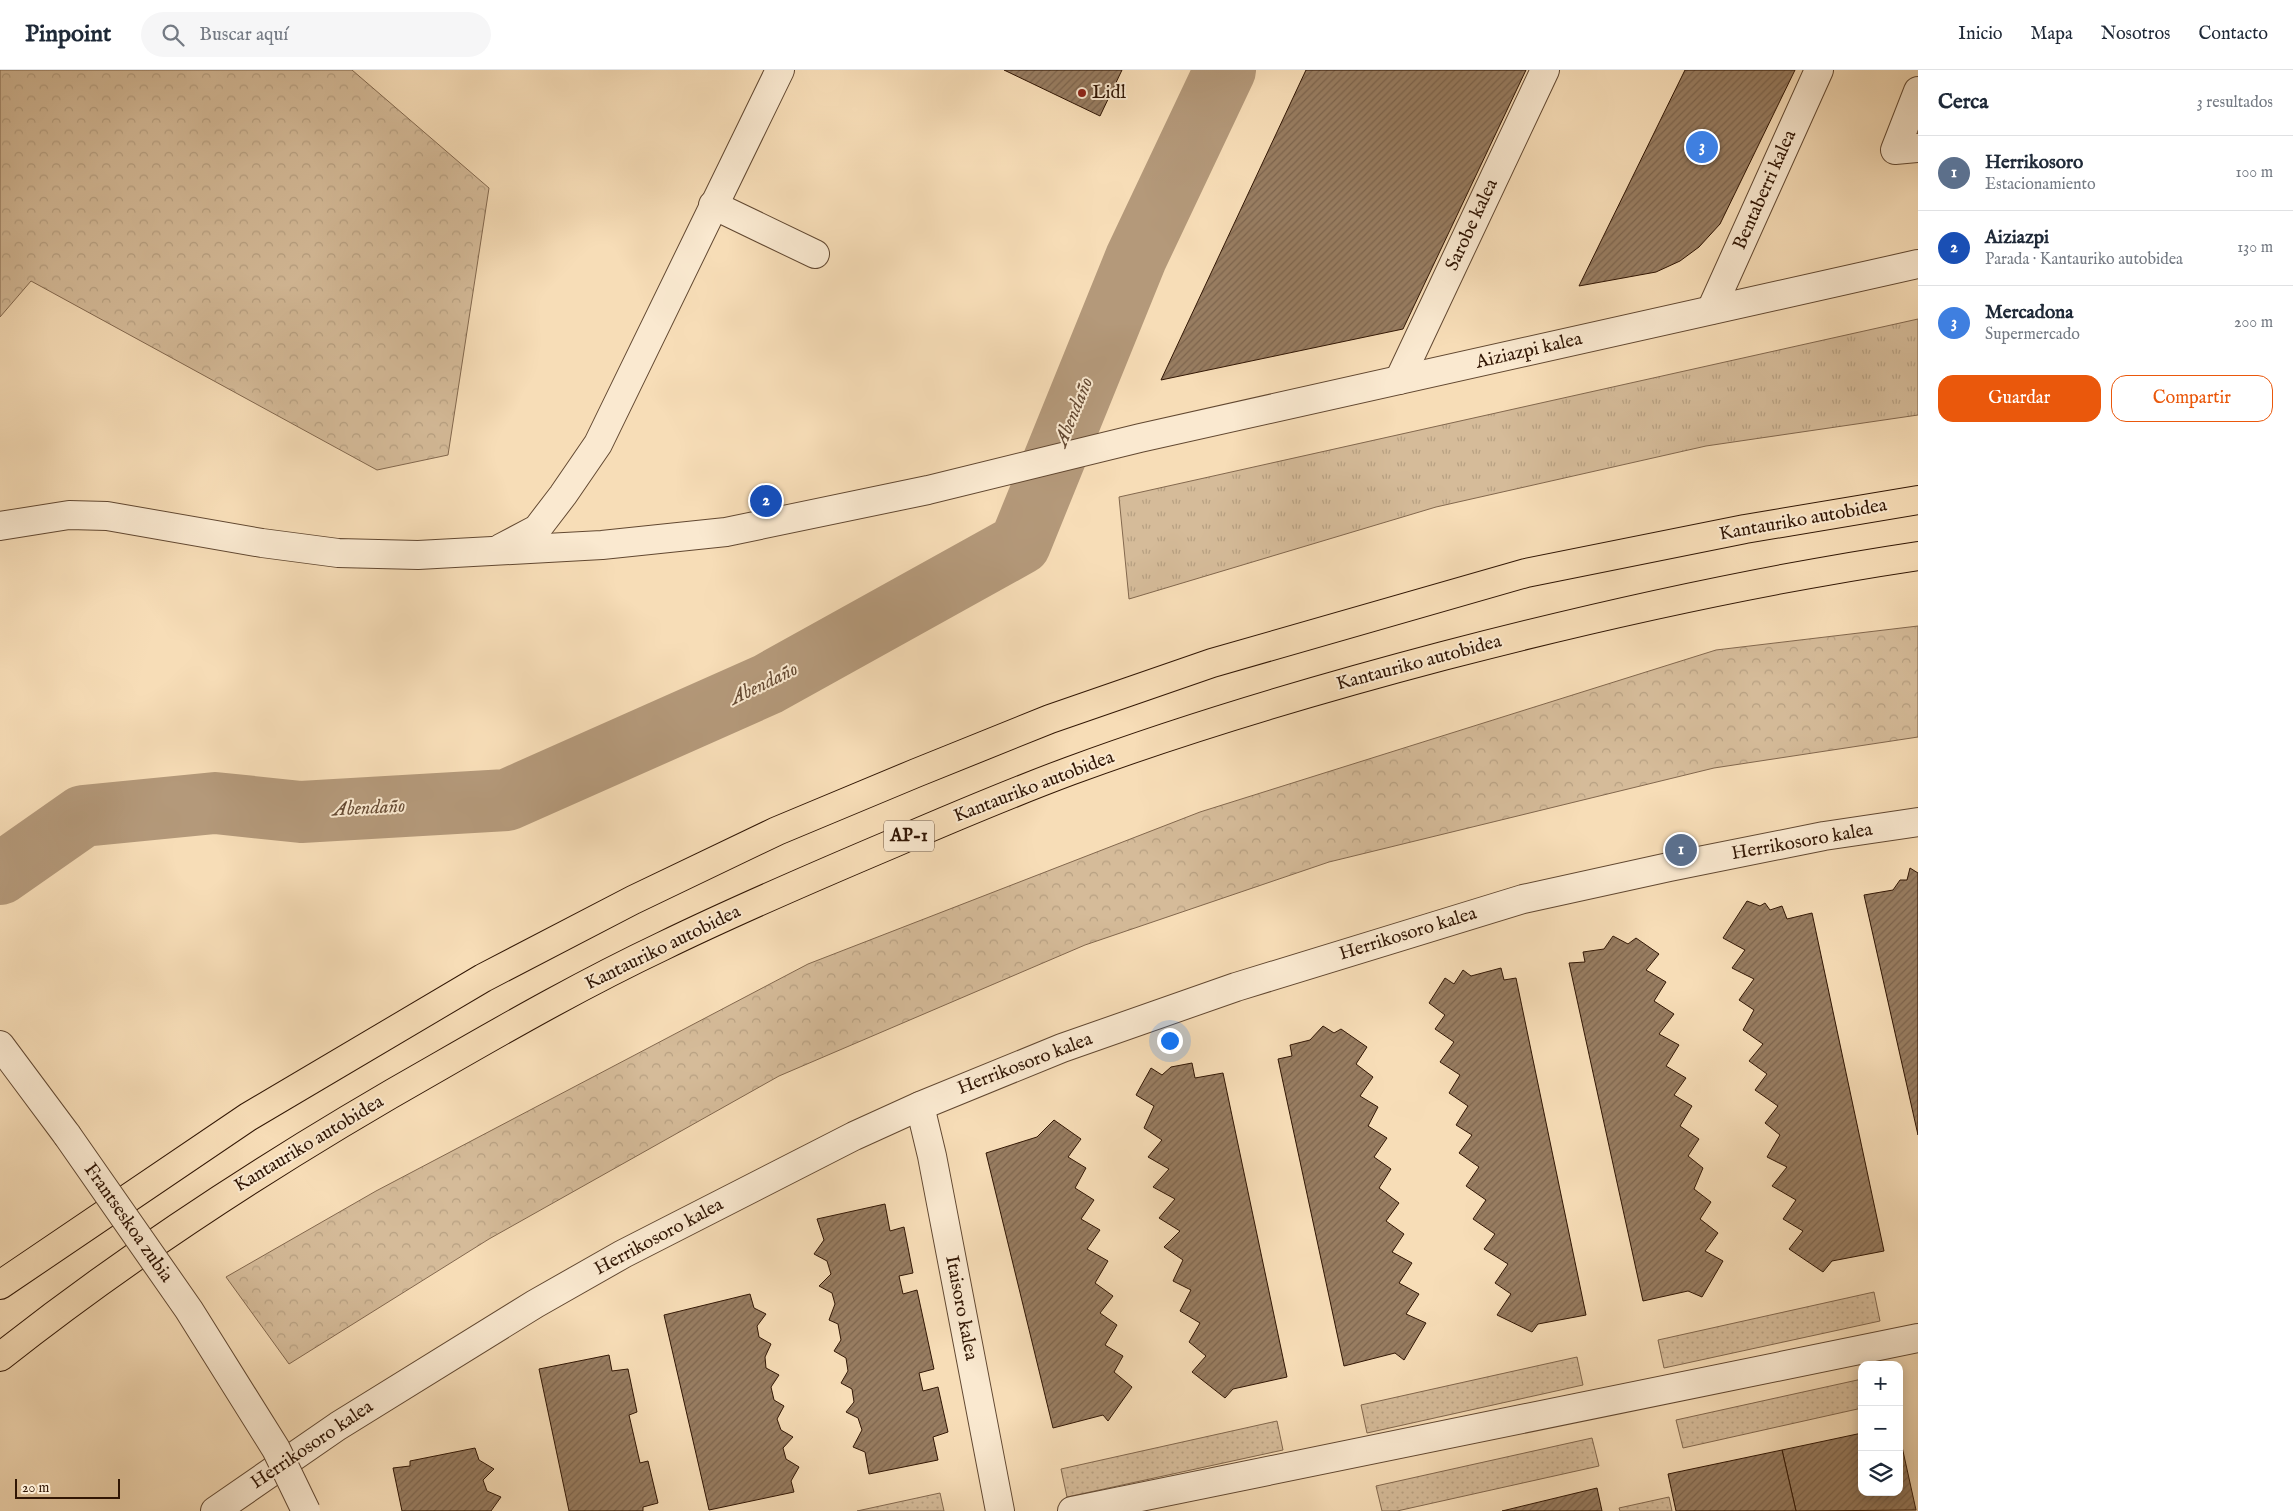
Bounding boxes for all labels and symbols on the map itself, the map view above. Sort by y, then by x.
place label: Lidl [1092,81,1127,105]
marker: Lidl [1076,87,1088,99]
street label: Bentaberri kalea [1728,126,1802,254]
pin: 3 [1686,128,1718,166]
street label: Sarobe kalea [1440,175,1504,275]
street label: Aiziazpi kalea [1472,327,1585,375]
water label: Abendaño [1048,374,1099,452]
pin: 2 [750,482,782,520]
street label: Kantauriko autobidea [1717,493,1890,547]
street label: Kantauriko autobidea [1334,629,1505,697]
water label: Abendaño [724,657,802,712]
street label: Kantauriko autobidea [950,745,1118,829]
water label: Abendaño [330,794,406,822]
street label: Herrikosoro kalea [1730,818,1875,866]
road number: AP-1 [884,820,934,851]
pin: 1 [1665,831,1697,869]
street label: Kantauriko autobidea [581,900,745,996]
street label: Herrikosoro kalea [1336,901,1480,966]
street label: Herrikosoro kalea [954,1027,1097,1101]
your location [1157,1028,1183,1054]
street label: Kantauriko autobidea [230,1090,389,1198]
street label: Frantseskoa zubia [78,1159,179,1288]
street label: Herrikosoro kalea [590,1193,728,1281]
street label: Itaisoro kalea [939,1253,983,1363]
street label: Herrikosoro kalea [246,1395,379,1495]
scale bar [15,1476,120,1499]

